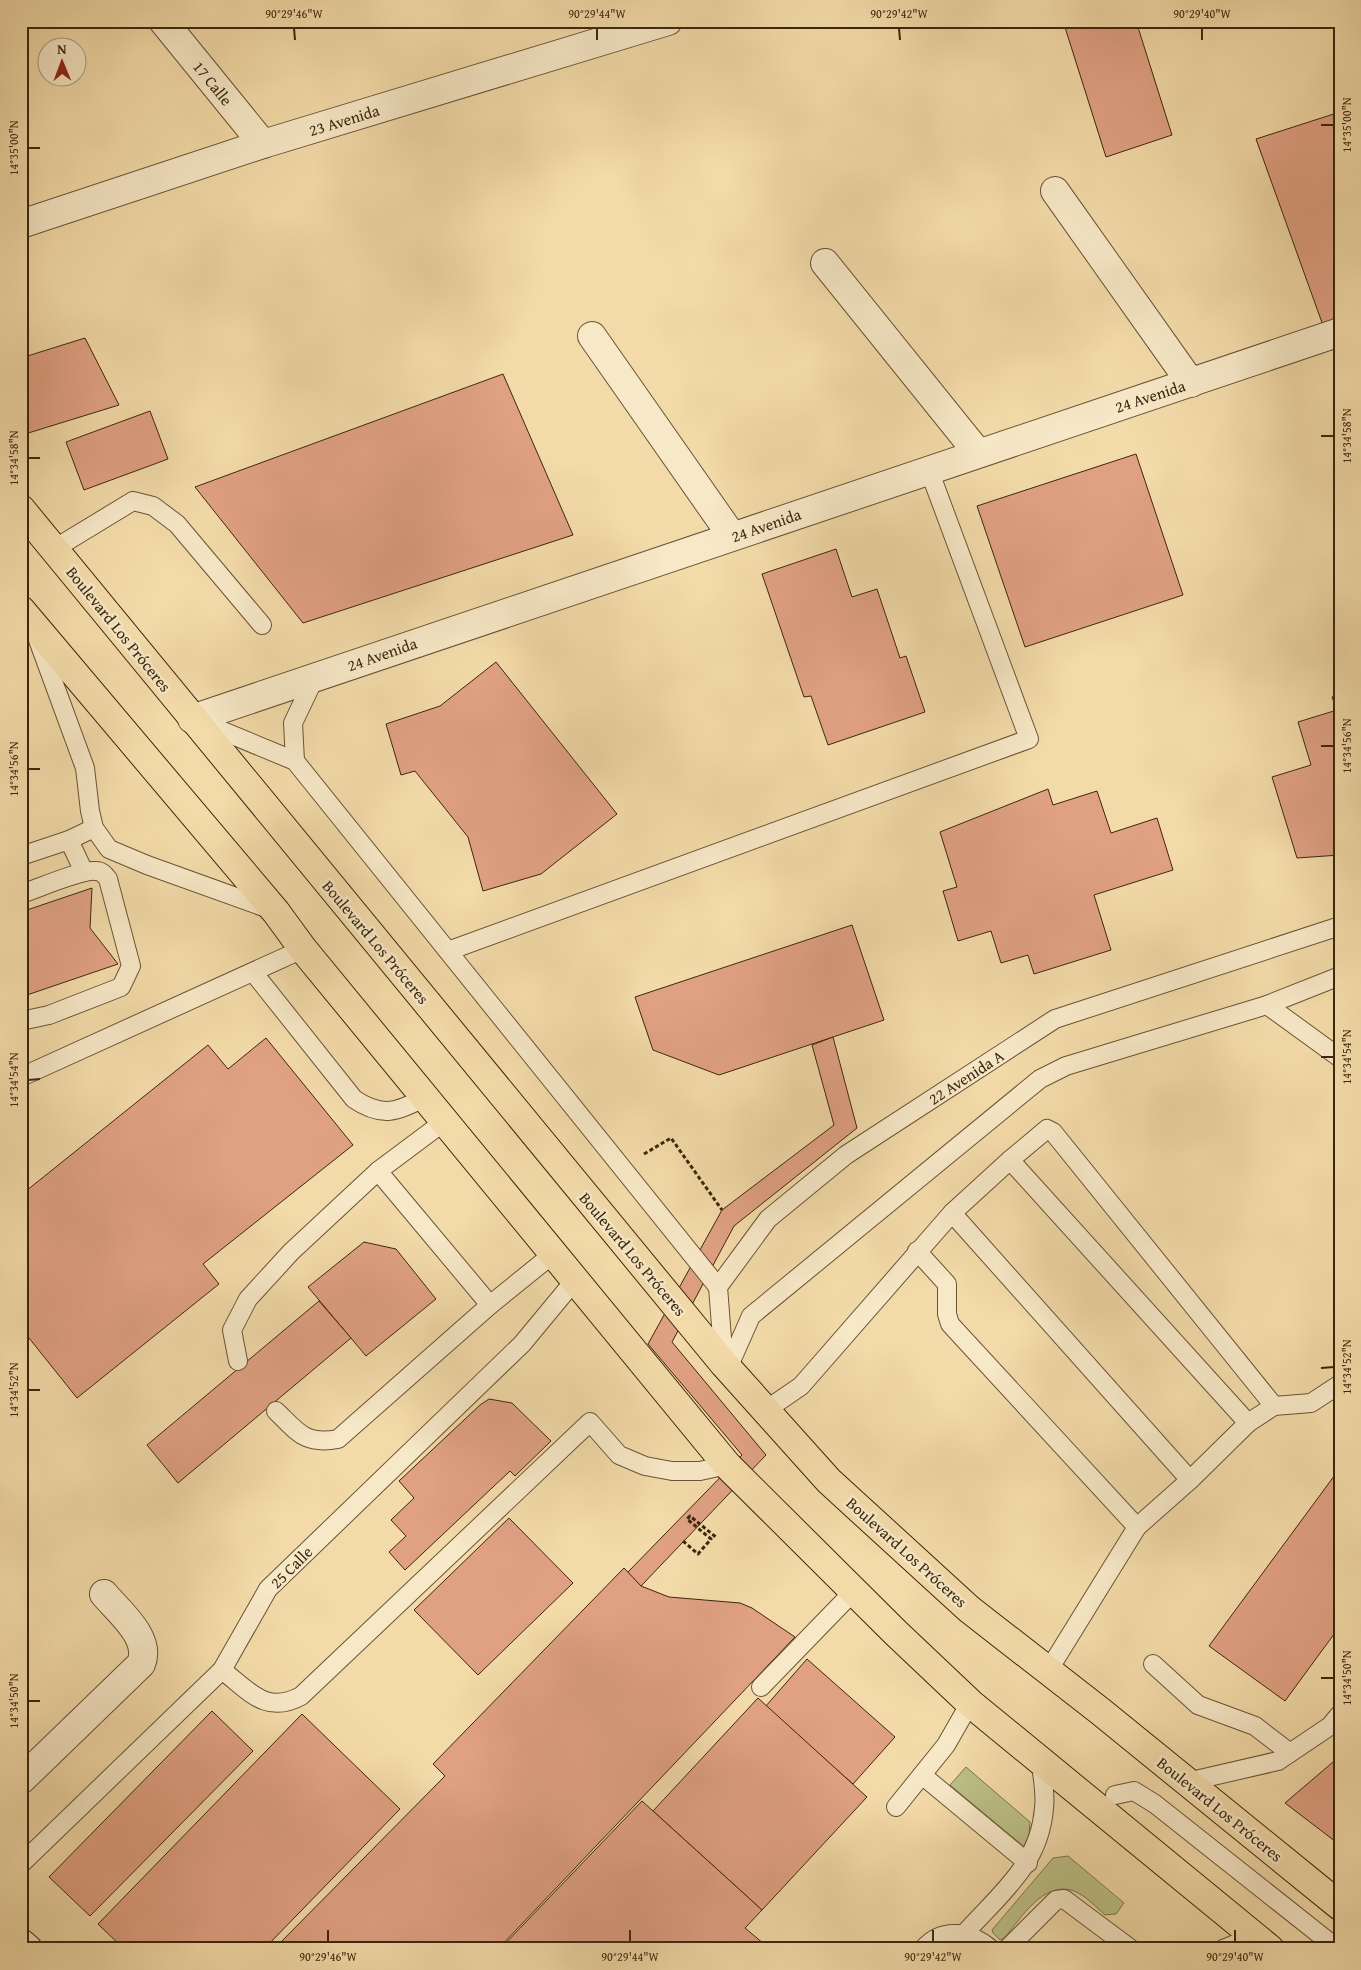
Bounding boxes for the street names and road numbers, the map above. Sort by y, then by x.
street label: 17 Calle [187,55,239,111]
street label: 23 Avenida [306,98,383,142]
street label: 24 Avenida [1112,373,1189,419]
street label: 24 Avenida [728,502,805,548]
street label: Boulevard Los Próceres [61,561,177,697]
street label: 24 Avenida [344,631,421,677]
street label: Boulevard Los Próceres [317,875,435,1009]
street label: 22 Avenida A [924,1043,1009,1110]
street label: Boulevard Los Próceres [574,1187,692,1321]
street label: Boulevard Los Próceres [841,1491,973,1613]
street label: 25 Calle [264,1540,318,1594]
street label: Boulevard Los Próceres [1152,1751,1288,1867]

